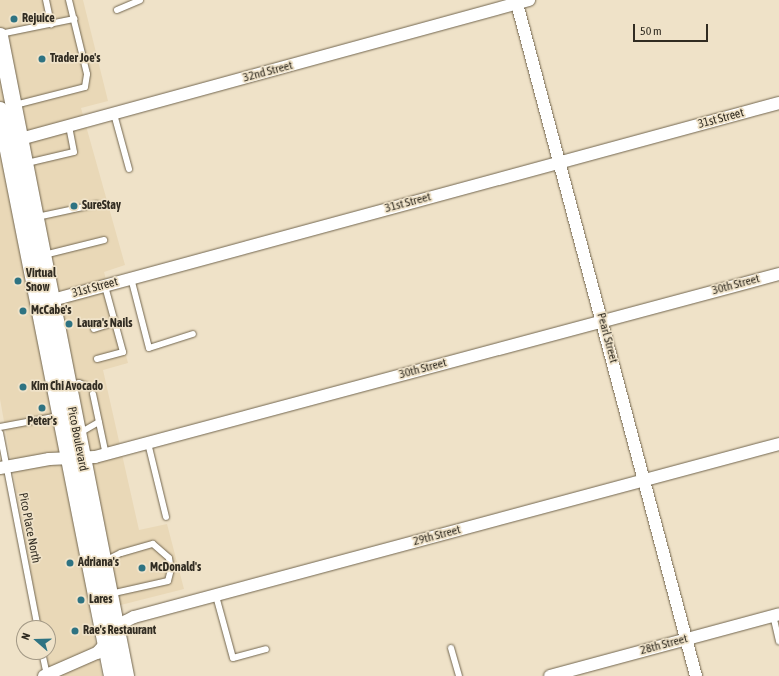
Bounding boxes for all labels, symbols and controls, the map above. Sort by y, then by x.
place label: Rejuice [22,12,55,26]
marker: Rejuice [9,14,19,24]
scale bar [635,16,710,42]
text: 50 m [640,24,662,38]
place label: Trader Joe's [50,52,101,66]
marker: Trader Joe's [37,54,47,64]
street label: 32nd Street [242,58,294,86]
street label: 31st Street [696,106,746,132]
street label: 31st Street [383,190,433,216]
place label: SureStay [82,199,121,213]
marker: SureStay [69,201,79,211]
place label: Virtual Snow [26,267,56,295]
street label: 30th Street [711,272,761,298]
street label: 31st Street [70,275,120,301]
marker: Virtual Snow [13,276,23,286]
place label: McCabe's [31,304,71,318]
marker: McCabe's [18,306,28,316]
street label: Pearl Street [593,311,621,365]
place label: Laura's Nails [77,317,133,331]
marker: Laura's Nails [64,319,74,329]
street label: 30th Street [398,356,448,382]
place label: Kim Chi Avocado [31,380,103,394]
marker: Kim Chi Avocado [18,382,28,392]
marker: Peter's [37,403,47,413]
street label: Pico Boulevard [64,406,90,472]
place label: Peter's [27,415,57,429]
street label: Pico Place North [15,491,43,565]
street label: 29th Street [412,523,462,549]
place label: Adriana's [78,556,119,570]
marker: Adriana's [65,558,75,568]
place label: McDonald's [150,561,201,575]
marker: McDonald's [137,563,147,573]
place label: Lares [89,593,112,607]
marker: Lares [76,595,86,605]
north arrow [16,620,56,660]
place label: Rae's Restaurant [83,624,156,638]
marker: Rae's Restaurant [70,626,80,636]
text: N [19,631,32,641]
street label: 28th Street [639,632,689,658]

